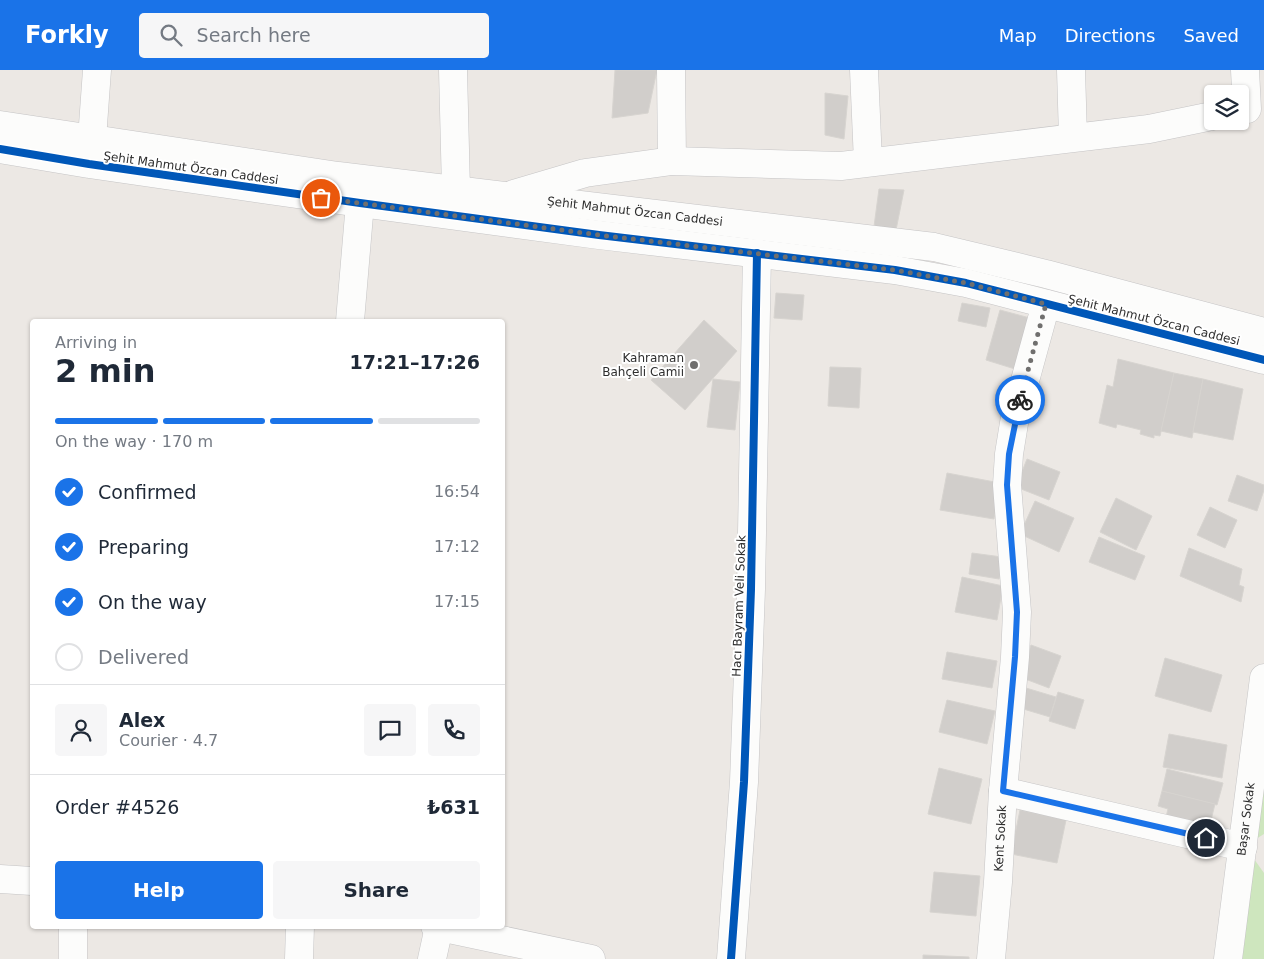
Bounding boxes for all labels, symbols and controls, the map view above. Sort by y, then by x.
search box [139,13,489,58]
text: Forkly [25,21,109,49]
icon: search [157,21,185,49]
text: Search here [197,24,311,46]
text: Map [999,25,1037,46]
text: Directions [1065,25,1155,46]
text: Saved [1183,25,1239,46]
map controls [1204,85,1249,130]
button: layers [1204,85,1249,130]
street label: Şehit Mahmut Özcan Caddesi [103,147,280,187]
pin [300,177,342,219]
icon: bag [307,184,335,212]
street label: Şehit Mahmut Özcan Caddesi [546,194,724,229]
street label: Şehit Mahmut Özcan Caddesi [1067,290,1242,348]
text: Arriving in [55,333,137,352]
text: 17:21–17:26 [350,351,480,373]
place label: Kahraman Bahçeli Camii [602,351,684,379]
text: 2 min [55,352,156,390]
marker: Kahraman Bahçeli Camii [688,359,700,371]
courier [995,375,1045,425]
icon: bike [1006,386,1034,414]
text: On the way · 170 m [55,432,213,451]
icon: check [55,478,83,506]
text: Confirmed [98,481,197,503]
text: 16:54 [434,482,480,501]
icon: check [55,533,83,561]
street label: Hacı Bayram Veli Sokak [730,535,748,677]
text: Preparing [98,536,189,558]
text: 17:12 [434,537,480,556]
icon: check [55,588,83,616]
text: On the way [98,591,207,613]
text: 17:15 [434,592,480,611]
text: Delivered [98,646,189,668]
button: person [55,704,107,756]
button: chat [364,704,416,756]
button: phone [428,704,480,756]
text: Alex [119,709,165,731]
text: Courier · 4.7 [119,731,218,750]
street label: Başar Sokak [1234,781,1258,857]
text: Order #4526 [55,796,179,818]
text: ₺631 [427,796,480,818]
street label: Kent Sokak [992,805,1009,872]
pin [1185,817,1227,859]
icon: home [1192,824,1220,852]
button: Help [55,861,263,919]
button: Share [273,861,480,919]

